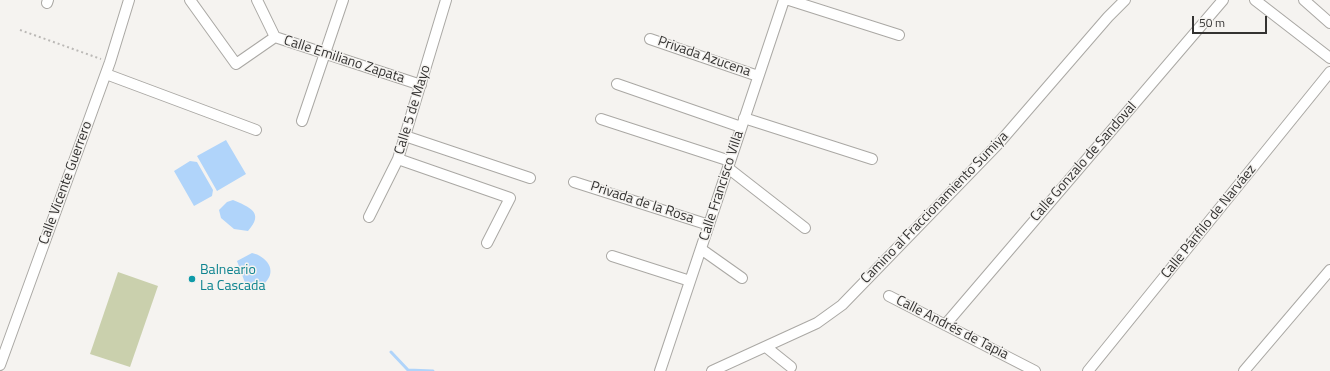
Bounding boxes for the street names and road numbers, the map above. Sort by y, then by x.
street label: Calle Emiliano Zapata [282,33,406,87]
street label: Privada Azucena [655,33,753,81]
street label: Calle 5 de Mayo [391,63,435,157]
street label: Calle Gonzalo de Sandoval [1027,99,1141,225]
street label: Calle Vicente Guerrero [36,119,96,247]
street label: Camino al Fraccionamiento Sumiya [858,128,1012,288]
street label: Calle Francisco Villa [696,129,748,243]
street label: Calle Pánfilo de Narváez [1158,162,1260,282]
street label: Privada de la Rosa [588,178,696,228]
street label: Calle Andrés de Tapia [893,292,1011,364]

